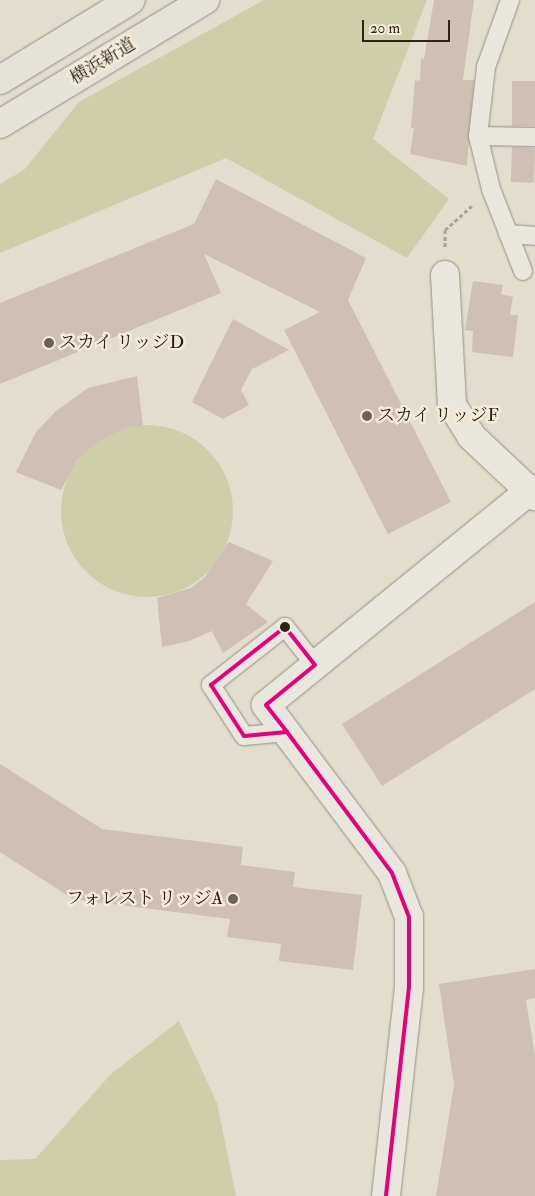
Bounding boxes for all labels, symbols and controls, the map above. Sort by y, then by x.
scale bar [365,10,452,42]
text: 20 m [370,19,400,38]
street label: 横浜新道 [67,34,139,90]
place label: スカイ リッジD [59,332,185,354]
marker: スカイ リッジD [43,337,55,349]
place label: スカイ リッジF [377,405,500,427]
marker: スカイ リッジF [361,410,373,422]
unlabelled marker [280,622,290,632]
place label: フォレスト リッジA [64,888,223,910]
marker: フォレスト リッジA [227,893,239,905]

